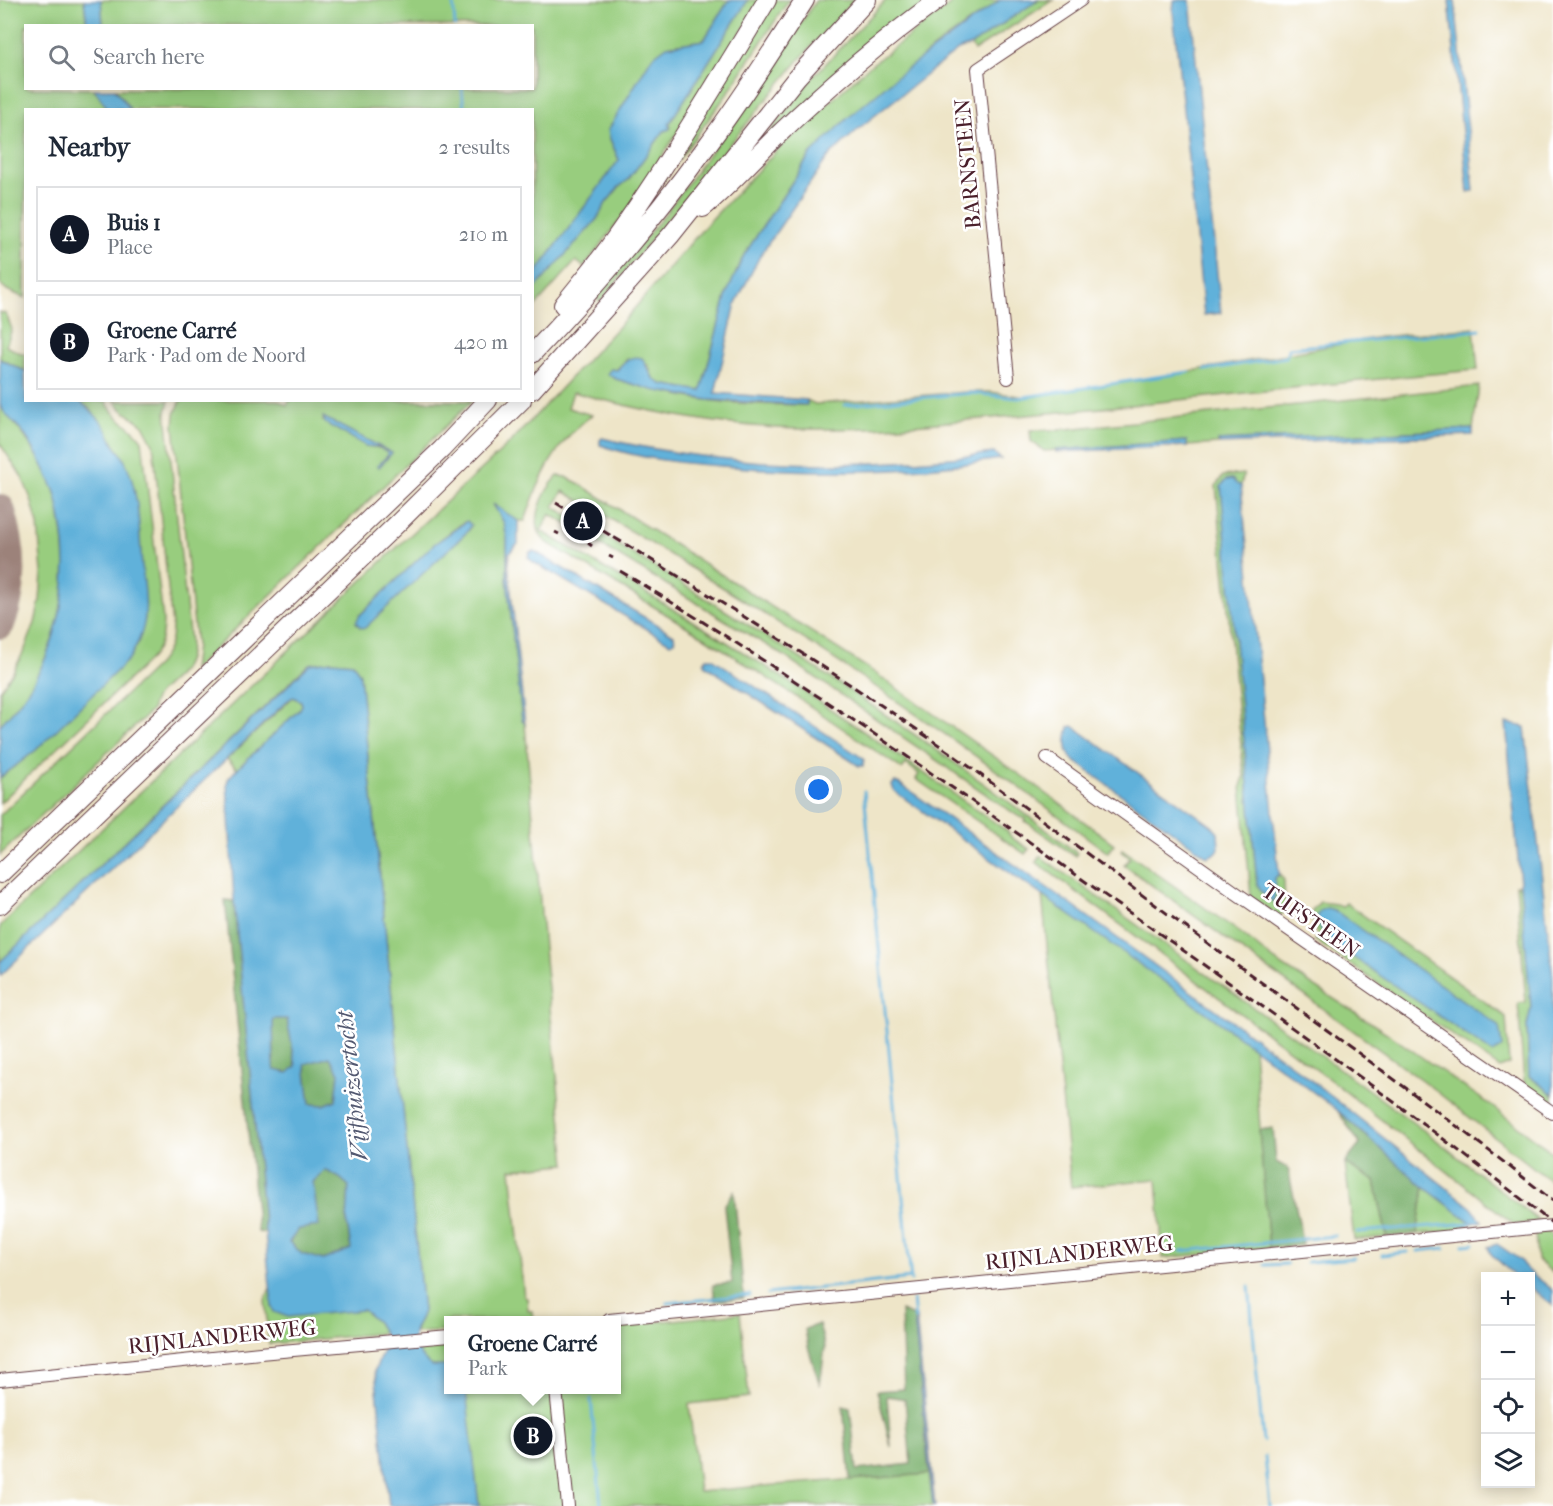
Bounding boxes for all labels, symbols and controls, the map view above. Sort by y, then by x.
search box [24,24,534,90]
icon: search [45,41,78,74]
text: Search here [93,44,205,70]
street label: BARNSTEEN [949,97,987,230]
text: Nearby [48,132,130,163]
text: 2 results [439,136,510,159]
text: Buis 1 [107,210,161,236]
text: A [63,223,76,246]
text: 210 m [459,223,508,246]
text: Place [107,236,153,259]
text: Groene Carré [107,318,237,344]
text: B [63,331,76,354]
text: 420 m [454,331,508,354]
text: Park · Pad om de Noord [107,344,306,367]
pin: A [564,498,602,544]
your location [804,775,833,804]
street label: TUFSTEEN [1256,878,1365,964]
water label: Vijfhuizertocht [330,1008,374,1162]
street label: RIJNLANDERWEG [984,1230,1175,1276]
map controls [1481,1272,1535,1488]
button: + [1481,1272,1535,1326]
street label: RIJNLANDERWEG [127,1314,318,1360]
popup [444,1316,621,1394]
button: − [1481,1326,1535,1380]
text: Groene Carré [468,1331,597,1357]
text: Park [468,1357,507,1380]
button: locate [1481,1380,1535,1434]
pin: B [514,1414,552,1458]
button: layers [1481,1434,1535,1488]

